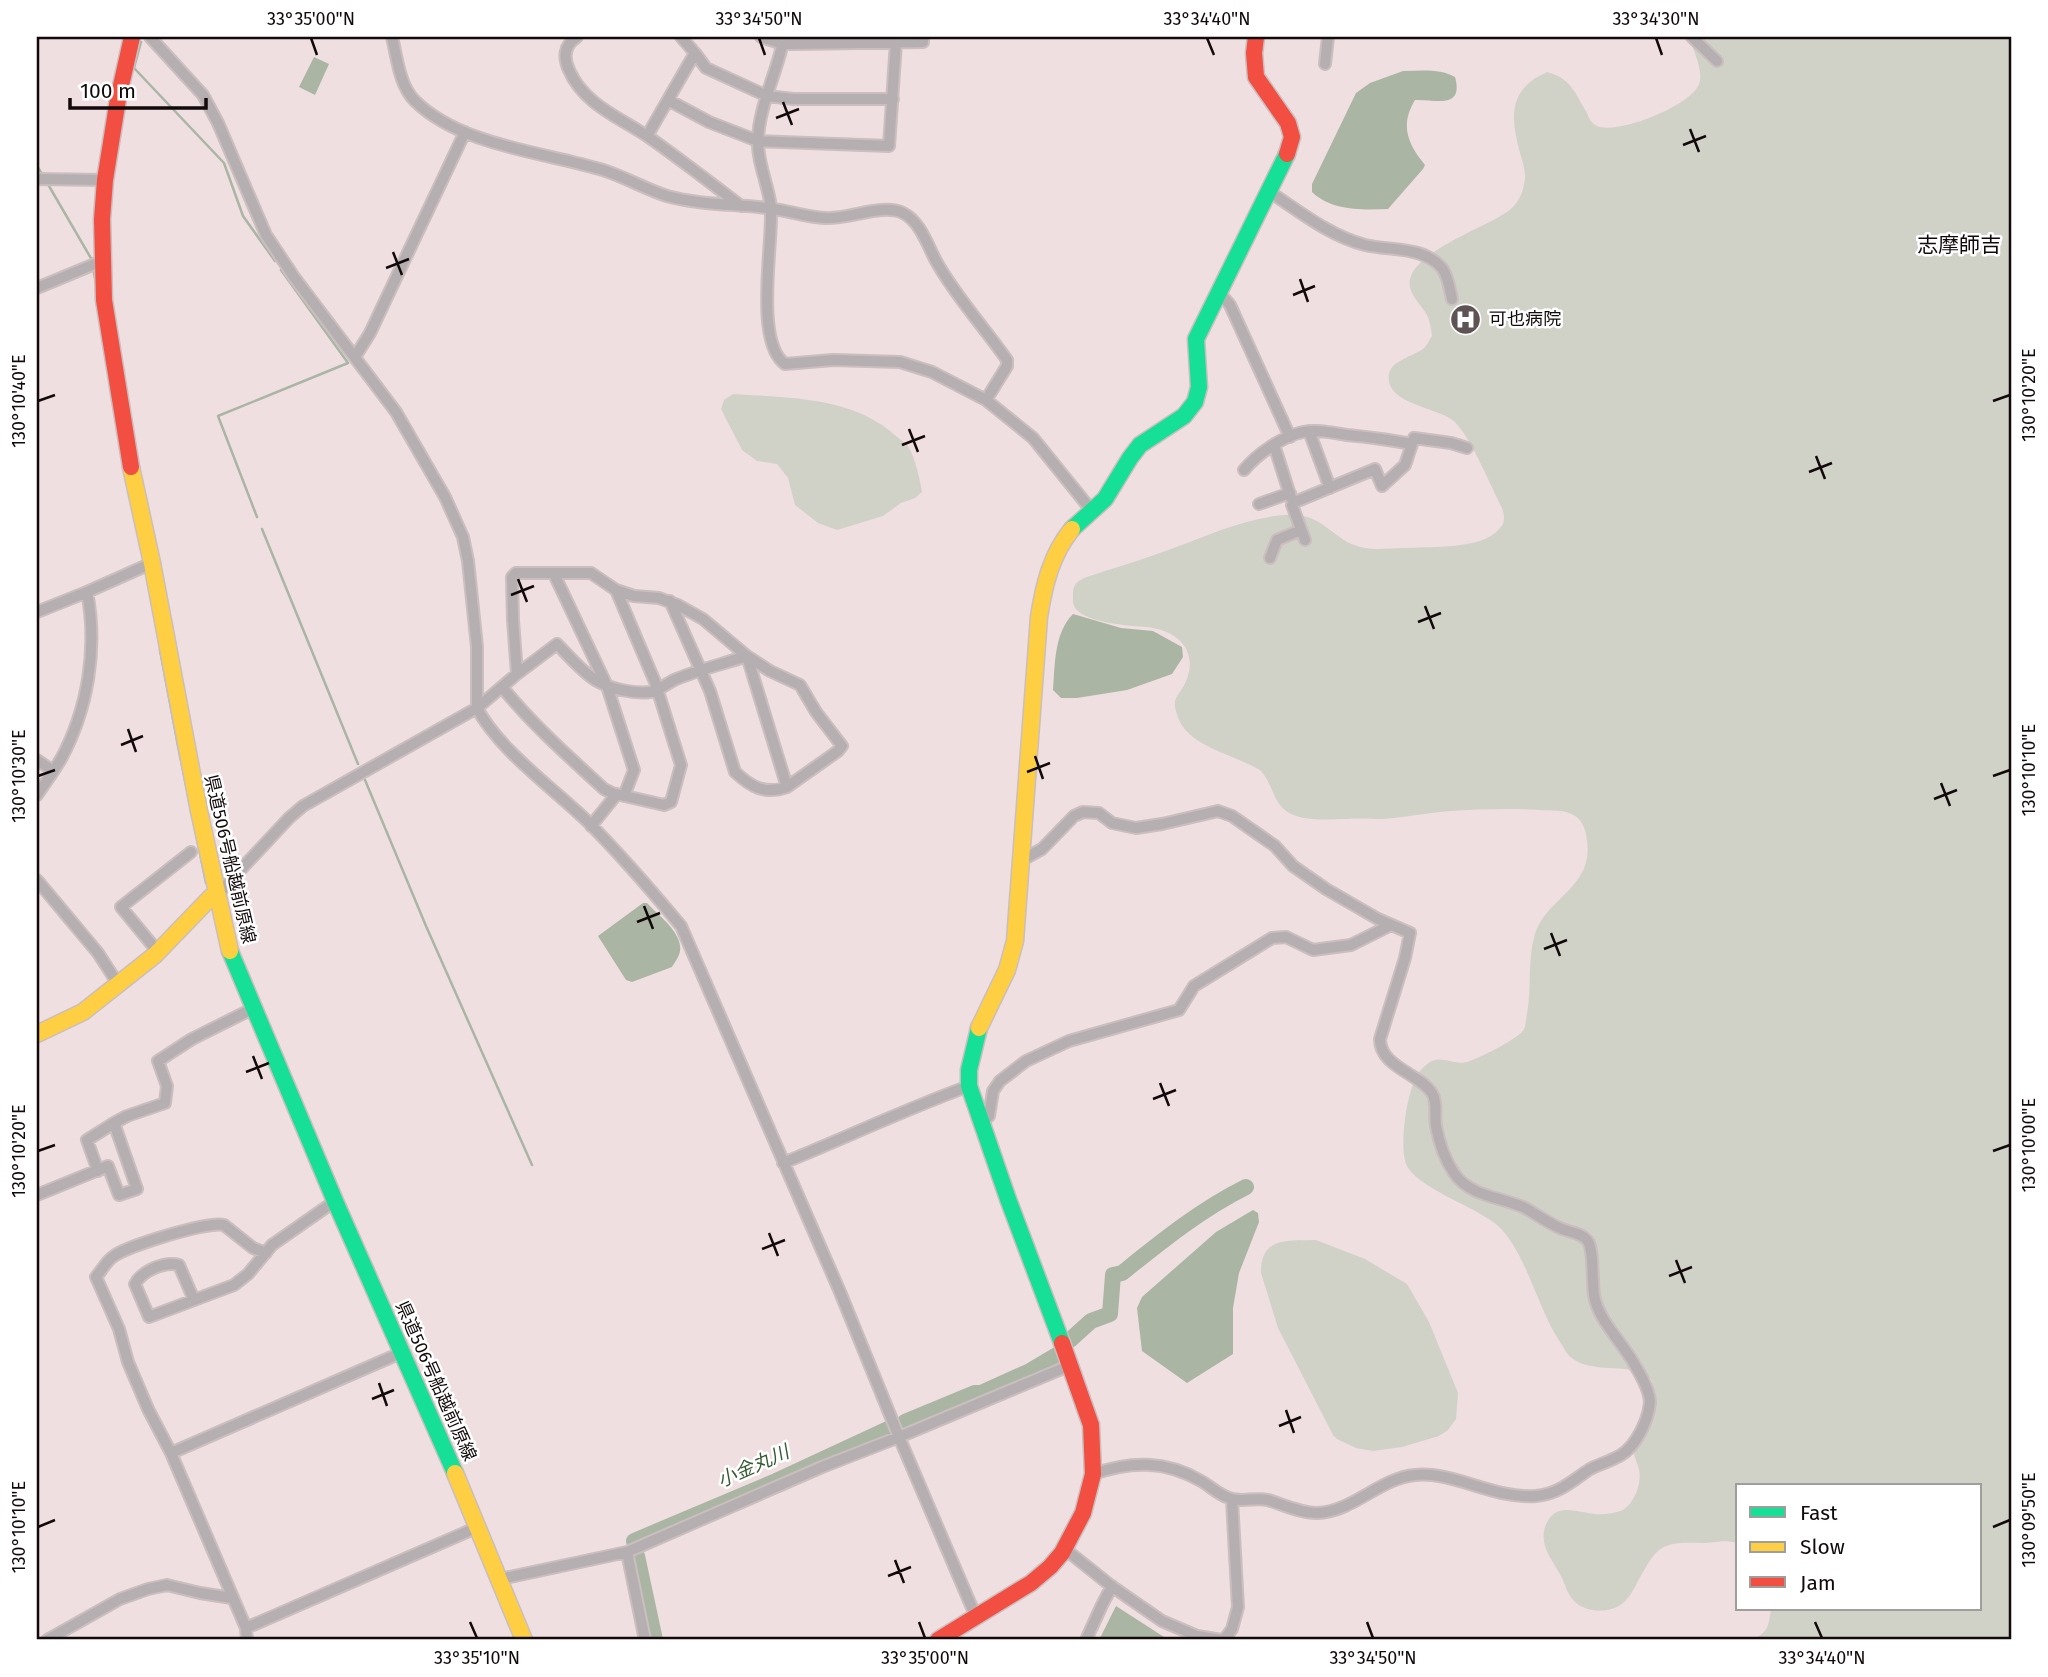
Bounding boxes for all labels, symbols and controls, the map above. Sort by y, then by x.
text: 33°35'00"N [267,8,355,30]
text: 33°34'50"N [715,8,803,30]
text: 33°34'40"N [1163,8,1251,30]
text: 33°34'30"N [1612,8,1700,30]
scale bar [70,66,206,110]
text: 100 m [80,78,136,104]
district label: 志摩師吉 [1917,232,2001,258]
hospital icon: 可也病院 [1449,302,1483,336]
place label: 可也病院 [1489,308,1561,330]
text: 130°10'20"E [2018,348,2040,442]
text: 130°10'40"E [8,354,30,448]
text: 130°10'10"E [2018,724,2040,816]
text: 130°10'30"E [8,729,30,823]
street label: 県道506号船越前原線 [200,772,260,946]
text: 130°10'00"E [2018,1098,2040,1192]
text: 130°10'20"E [8,1104,30,1198]
street label: 県道506号船越前原線 [391,1298,481,1464]
water label: 小金丸川 [714,1439,794,1492]
text: 130°09'50"E [2018,1472,2040,1568]
text: 130°10'10"E [8,1481,30,1573]
legend [1736,1484,1982,1610]
text: Fast [1800,1500,1838,1526]
text: Slow [1800,1534,1845,1560]
text: Jam [1800,1570,1836,1596]
text: 33°35'10"N [434,1647,520,1669]
text: 33°35'00"N [881,1647,969,1669]
text: 33°34'50"N [1329,1647,1417,1669]
text: 33°34'40"N [1778,1647,1866,1669]

